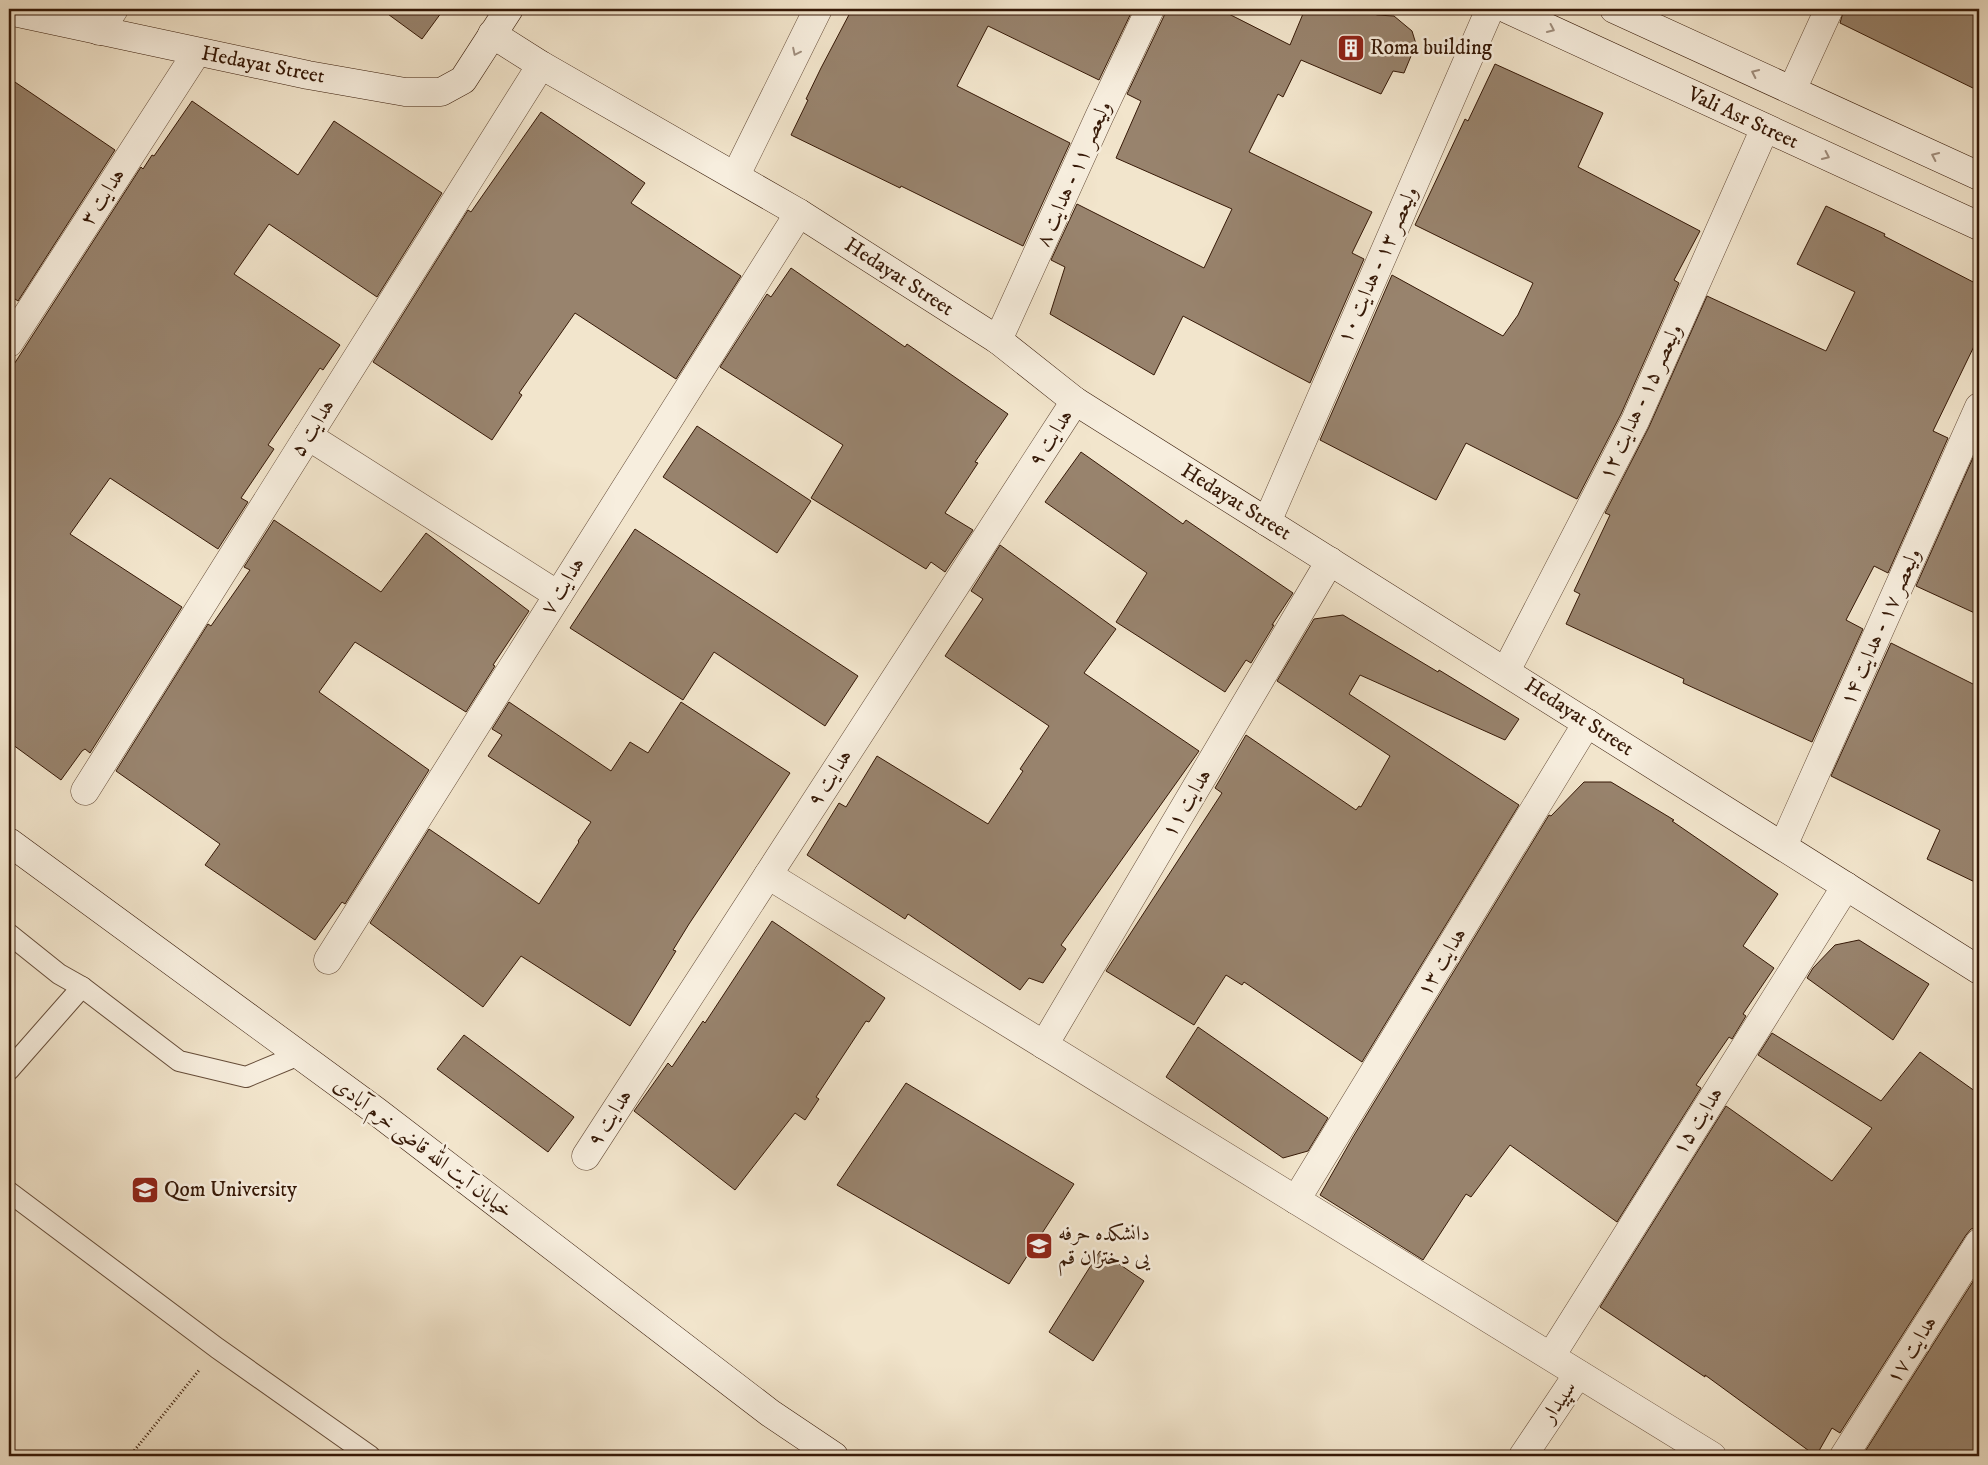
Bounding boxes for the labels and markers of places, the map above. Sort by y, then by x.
building icon: Roma building [1336,33,1366,63]
place label: Roma building [1370,35,1493,61]
school or university icon: Qom University [130,1175,160,1205]
place label: Qom University [164,1177,298,1203]
place label: دانشکده حرفه یی دختران قم [1058,1221,1150,1277]
school or university icon: دانشکده حرفه یی دختران قم [1024,1231,1054,1261]

